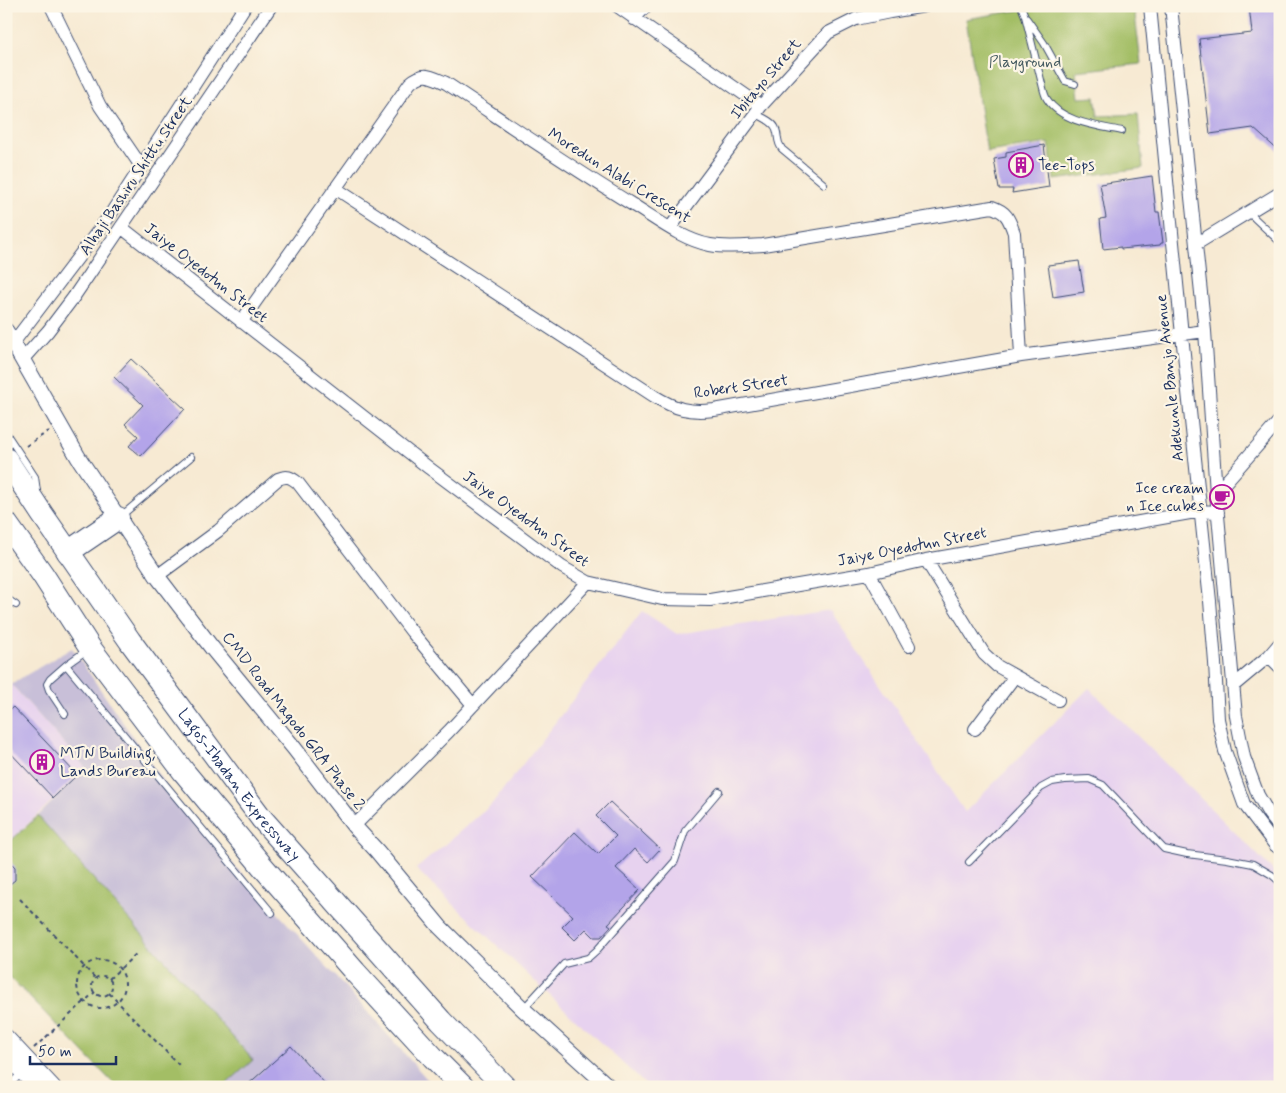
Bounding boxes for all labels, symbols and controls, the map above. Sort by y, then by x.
street label: Ibitayo Street [726,34,806,124]
park label: Playground [989,52,1061,73]
street label: Alhaji Bashiru Shittu Street [75,92,197,260]
street label: Moredun Alabi Crescent [543,123,695,229]
building icon: Tee-Tops [1008,152,1034,178]
place label: Tee-Tops [1038,155,1094,176]
street label: Jaiye Oyedotun Street [140,218,272,328]
street label: Adekunle Banjo Avenue [1151,293,1189,463]
street label: Robert Street [692,370,790,404]
street label: Jaiye Oyedotun Street [459,466,593,572]
place label: Ice cream n Ice cubes [1126,478,1204,517]
cafe icon: Ice cream n Ice cubes [1209,484,1235,510]
street label: Jaiye Oyedotun Street [836,522,988,572]
street label: CMD Road Magodo GRA Phase 2 [217,628,369,814]
street label: Lagos-Ibadan Expressway [173,704,305,866]
place label: MTN Building, Lands Bureau [60,743,156,782]
building icon: MTN Building, Lands Bureau [29,749,55,775]
scale bar [30,1033,116,1065]
text: 50 m [38,1042,72,1062]

